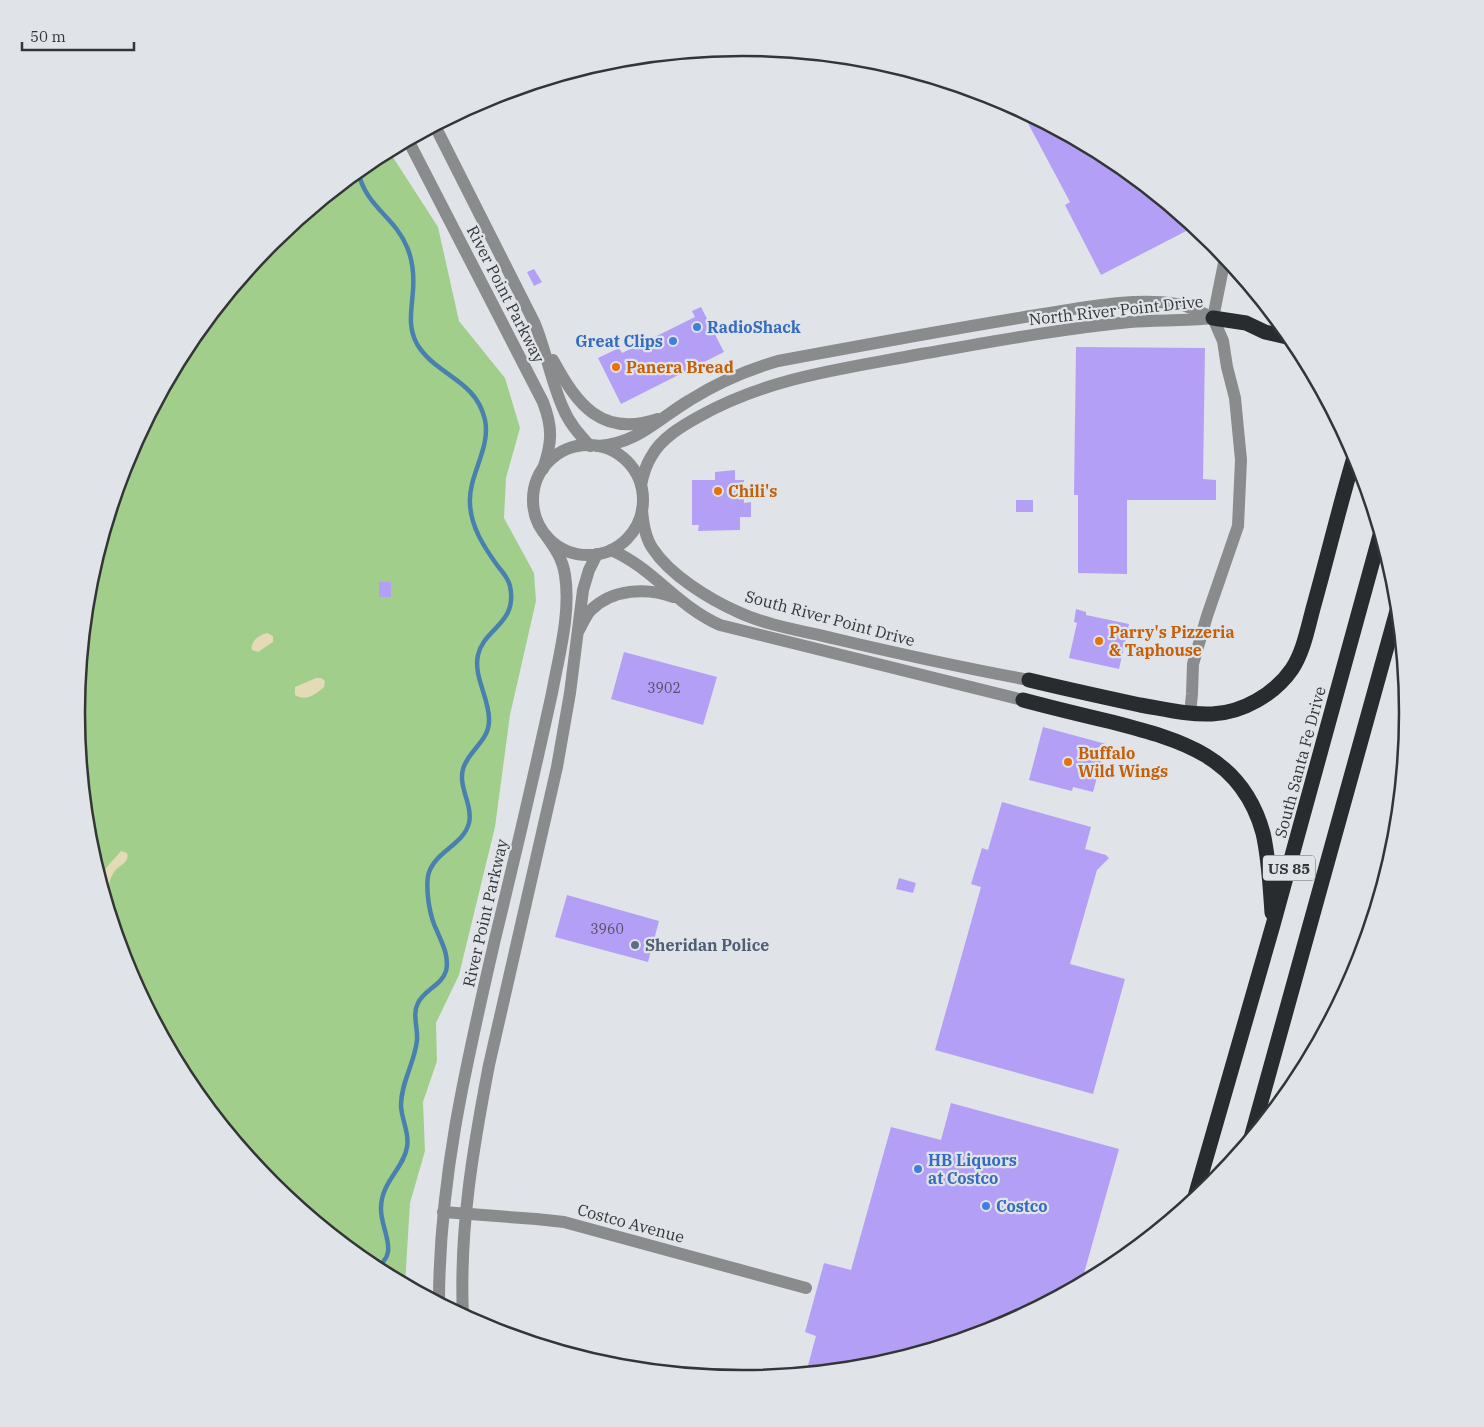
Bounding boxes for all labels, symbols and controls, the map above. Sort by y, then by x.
scale bar [22,20,135,52]
text: 50 m [30,27,66,46]
street label: River Point Parkway [463,222,549,366]
street label: North River Point Drive [1028,291,1204,329]
place label: RadioShack [707,317,801,337]
marker: RadioShack [691,321,703,333]
place label: Great Clips [575,331,663,351]
marker: Great Clips [667,335,679,347]
place label: Panera Bread [626,357,734,377]
marker: Panera Bread [610,361,622,373]
place label: Chili's [728,481,777,501]
marker: Chili's [712,485,724,497]
street label: South River Point Drive [743,586,917,650]
place label: Parry's Pizzeria & Taphouse [1109,622,1235,660]
marker: Parry's Pizzeria & Taphouse [1093,635,1105,647]
house number: 3902 [647,679,681,697]
street label: South Santa Fe Drive [1270,684,1330,840]
place label: Buffalo Wild Wings [1078,743,1168,781]
marker: Buffalo Wild Wings [1062,756,1074,768]
street label: River Point Parkway [458,837,512,989]
road number: US 85 [1263,856,1315,880]
house number: 3960 [590,920,624,938]
place label: Sheridan Police [645,935,769,955]
marker: Sheridan Police [629,939,641,951]
place label: HB Liquors at Costco [928,1150,1017,1188]
marker: HB Liquors at Costco [912,1163,924,1175]
place label: Costco [996,1196,1048,1216]
street label: Costco Avenue [575,1199,687,1247]
marker: Costco [980,1200,992,1212]

